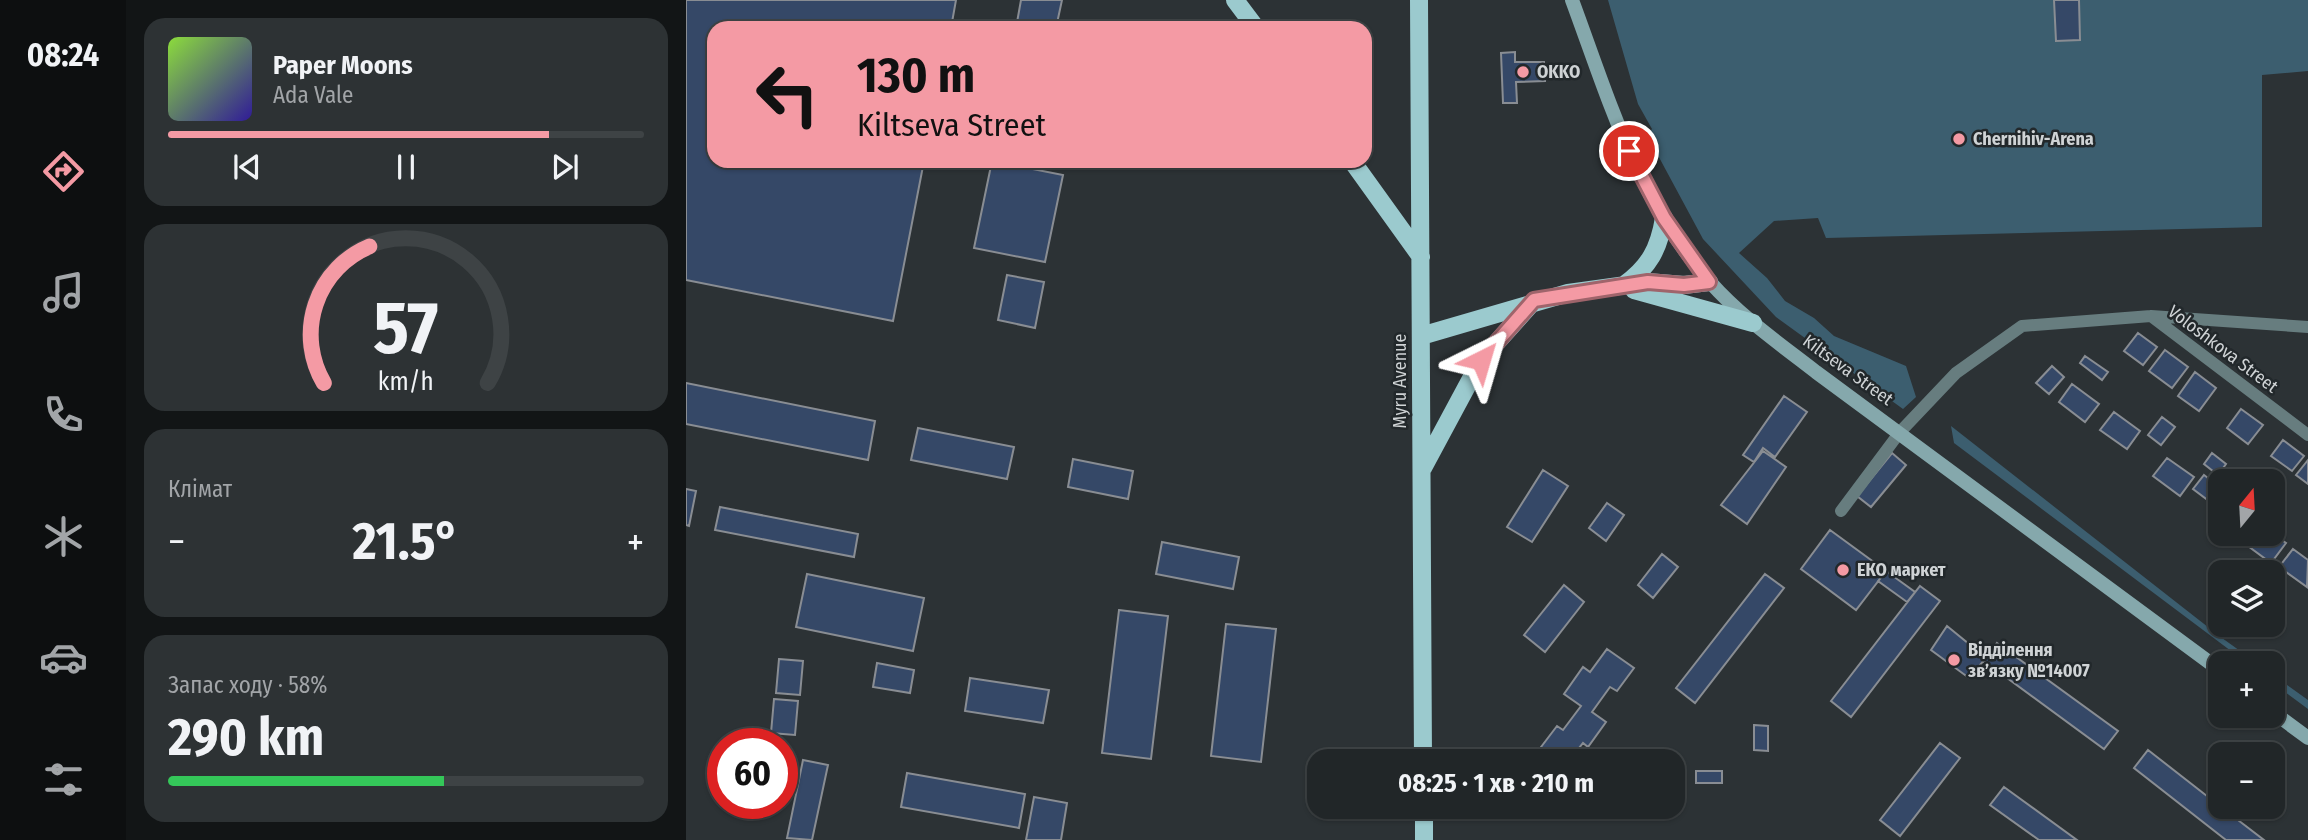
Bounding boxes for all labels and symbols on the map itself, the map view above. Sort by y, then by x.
place label: OKKO [1537,61,1580,83]
marker: OKKO [1515,64,1531,80]
pin [1599,121,1659,181]
place label: Chernihiv-Arena [1973,128,2094,150]
marker: Chernihiv-Arena [1951,131,1967,147]
street label: Voloshkova Street [2164,300,2282,398]
position arrow [1444,323,1518,397]
street label: Kiltseva Street [1799,330,1898,410]
street label: Myru Avenue [1389,333,1411,428]
north arrow [2208,469,2286,546]
place label: ЕКО маркет [1857,559,1946,581]
marker: ЕКО маркет [1835,562,1851,578]
place label: Відділення зв’язку №14007 [1968,639,2090,682]
marker: Відділення зв’язку №14007 [1946,652,1962,668]
speed limit sign: 60 [707,728,798,819]

